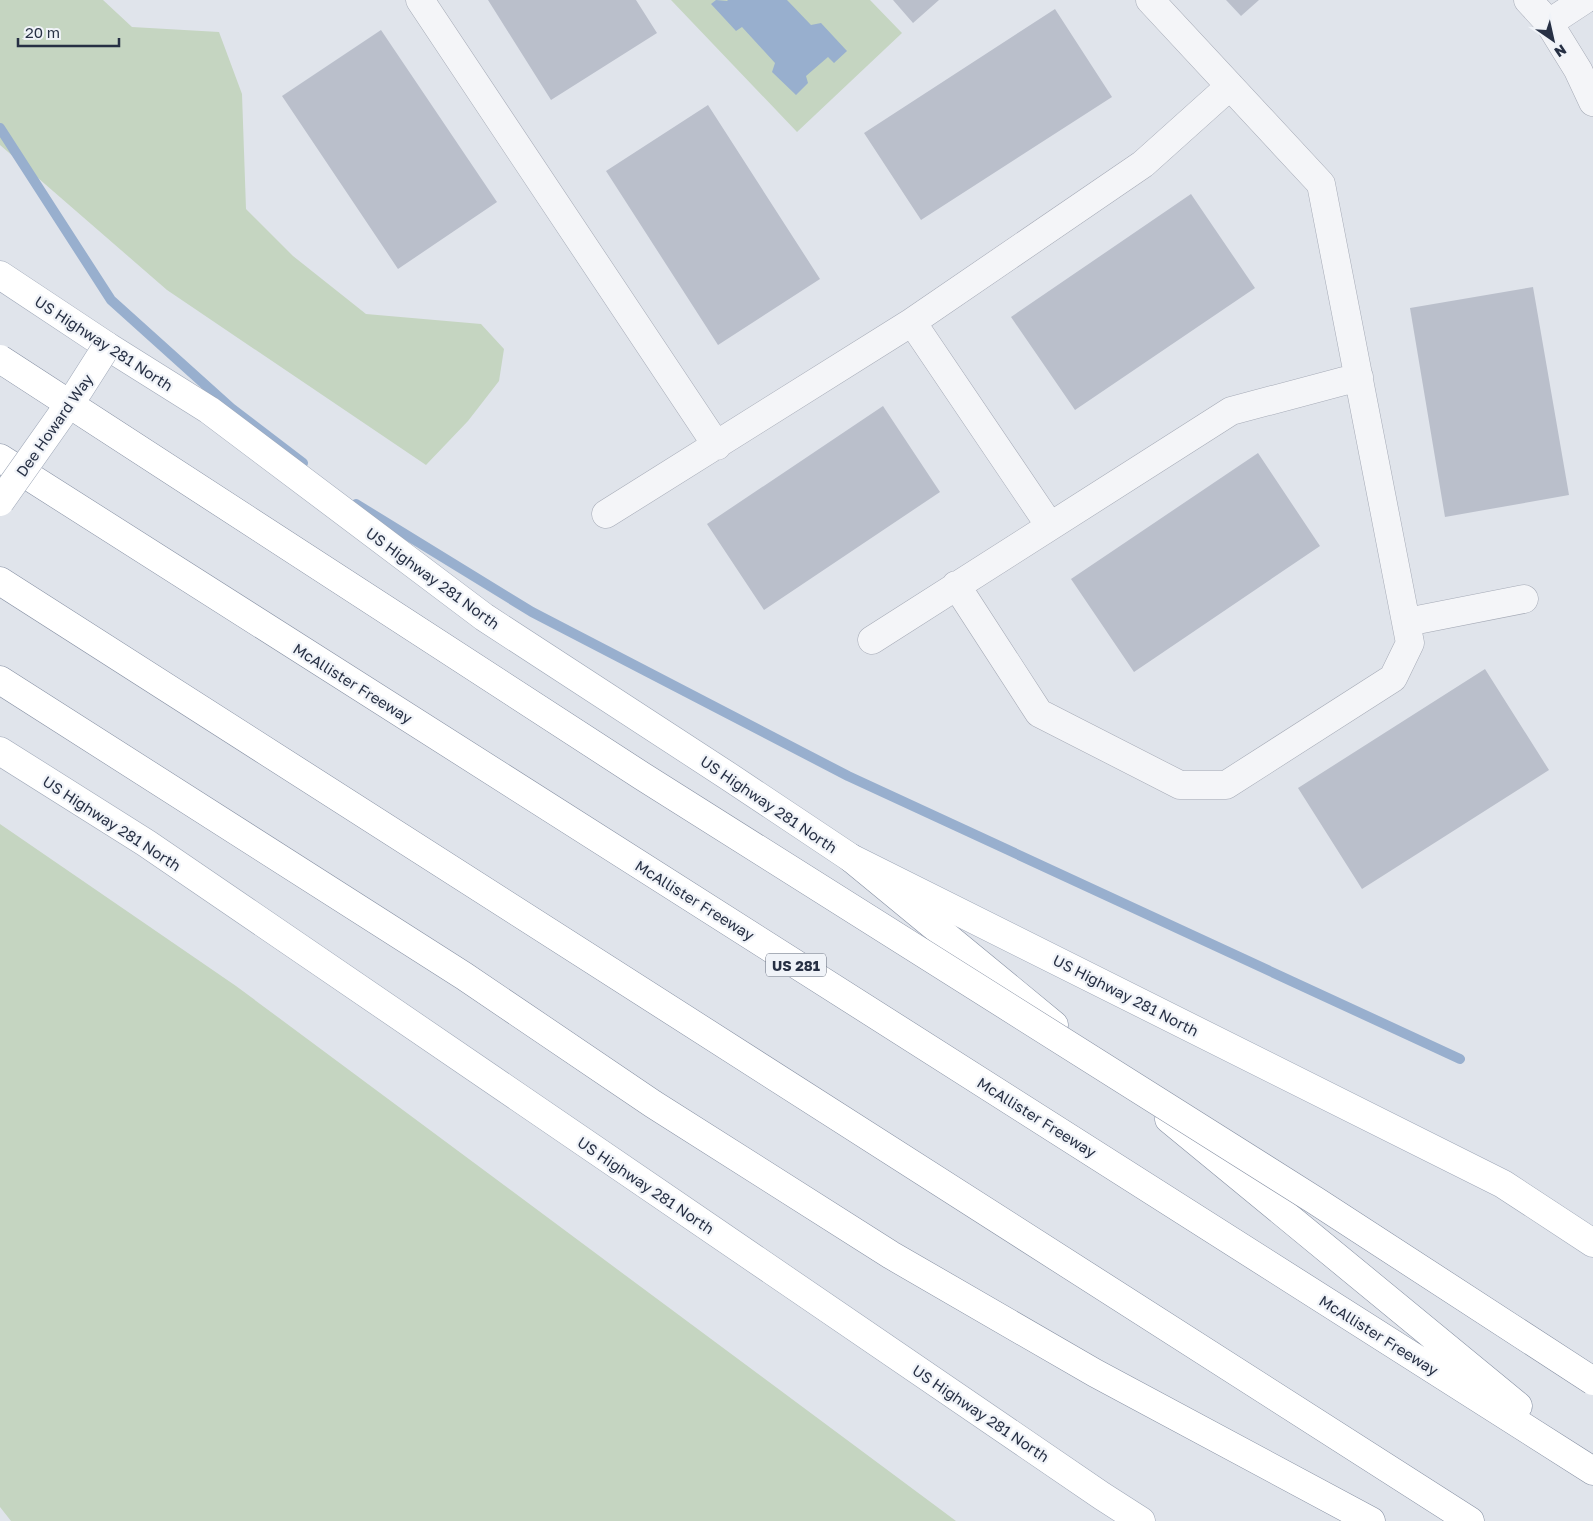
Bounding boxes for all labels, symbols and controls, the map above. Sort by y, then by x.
scale bar [18,15,119,47]
north arrow [1528,15,1578,65]
text: 20 m [25,23,60,41]
text: N [1551,41,1570,61]
street label: US Highway 281 North [32,292,176,394]
street label: Dee Howard Way [12,370,96,480]
street label: US Highway 281 North [363,523,503,633]
street label: McAllister Freeway [290,639,416,727]
street label: US Highway 281 North [697,752,841,856]
street label: US Highway 281 North [40,772,184,874]
street label: McAllister Freeway [632,856,758,944]
street label: US Highway 281 North [1050,950,1202,1040]
road number: US 281 [766,954,826,976]
street label: McAllister Freeway [974,1073,1100,1161]
street label: US Highway 281 North [574,1133,718,1237]
street label: McAllister Freeway [1316,1291,1442,1379]
street label: US Highway 281 North [909,1361,1053,1465]

